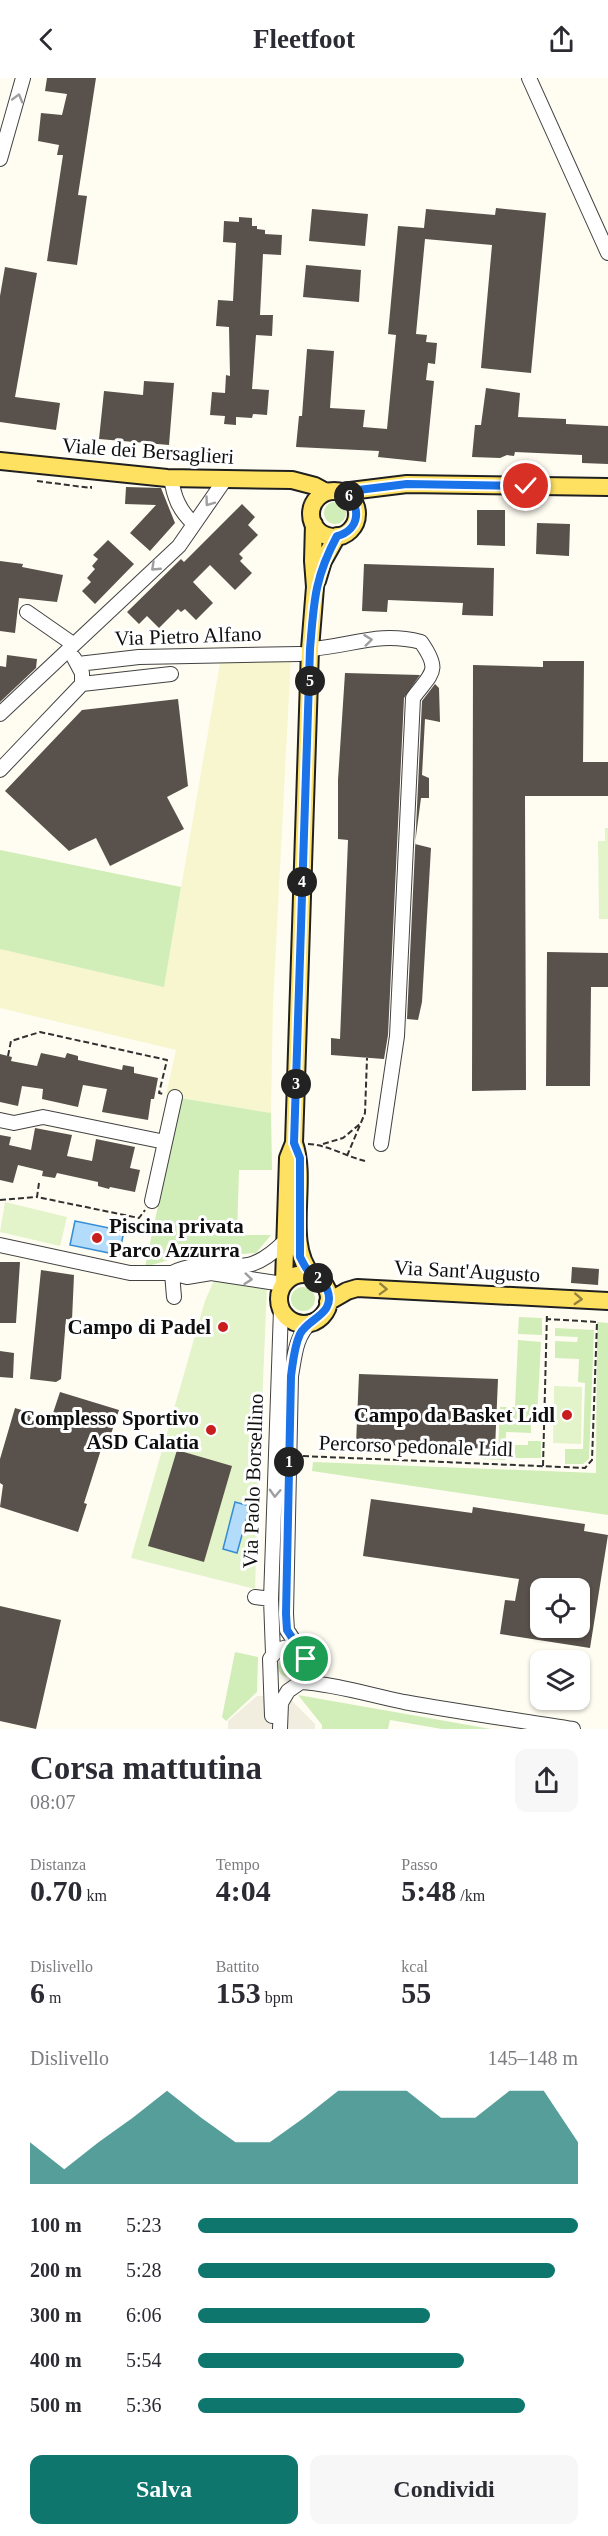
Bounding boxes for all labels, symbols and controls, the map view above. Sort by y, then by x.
icon: back [30,23,63,56]
icon: share [545,23,578,56]
text: Fleetfoot [253,24,355,54]
one-way arrow [10,93,23,103]
street label: Viale dei Bersaglieri [61,433,235,469]
pin [500,460,551,511]
icon: check [509,469,542,502]
pin: 6 [334,481,364,511]
text: 6 [345,487,353,504]
one-way arrow [205,495,216,506]
one-way arrow [152,560,162,571]
street label: Via Pietro Alfano [114,621,262,651]
one-way arrow [363,634,372,646]
pin: 5 [295,666,325,696]
text: 5 [306,672,314,689]
pin: 4 [287,867,317,897]
text: 4 [298,873,306,890]
pin: 3 [281,1069,311,1099]
text: 3 [292,1075,300,1092]
place label: Piscina privata Parco Azzurra [109,1214,244,1262]
marker: Piscina privata Parco Azzurra [90,1231,104,1245]
street label: Via Sant'Augusto [393,1255,541,1287]
pin: 2 [303,1263,333,1293]
text: 2 [314,1269,322,1286]
one-way arrow [244,1272,253,1285]
one-way arrow [379,1283,388,1296]
one-way arrow [573,1292,582,1305]
place label: Campo di Padel [67,1315,211,1339]
marker: Campo di Padel [216,1320,230,1334]
street label: Via Paolo Borsellino [238,1393,268,1569]
place label: Campo da Basket Lidl [354,1403,555,1427]
place label: Complesso Sportivo ASD Calatia [20,1406,199,1454]
marker: Campo da Basket Lidl [560,1408,574,1422]
marker: Complesso Sportivo ASD Calatia [204,1423,218,1437]
street label: Percorso pedonale Lidl [318,1431,514,1461]
pin: 1 [274,1447,304,1477]
text: 1 [285,1453,293,1470]
one-way arrow [268,1489,281,1498]
map controls [530,1578,590,1710]
button: locate [530,1578,590,1638]
pin [280,1633,331,1684]
icon: arrive [289,1642,322,1675]
button: layers [530,1650,590,1710]
button: share [515,1749,578,1812]
text: Corsa mattutina [30,1750,262,1786]
text: 08:07 [30,1791,76,1813]
text: Distanza [30,1856,86,1873]
text: Tempo [216,1856,260,1873]
text: Passo [401,1856,438,1873]
text: 0.70 [30,1874,83,1907]
text: 4:04 [216,1874,271,1907]
text: 5:48 [401,1874,456,1907]
text: km [83,1887,107,1904]
text: /km [456,1887,485,1904]
text: Dislivello [30,1958,93,1975]
text: Battito [216,1958,259,1975]
text: kcal [401,1958,428,1975]
text: 6 [30,1976,45,2009]
text: 153 [216,1976,261,2009]
text: 55 [401,1976,431,2009]
text: m [45,1989,61,2006]
text: bpm [261,1989,293,2006]
text: Dislivello [30,2047,109,2069]
text: 145–148 m [487,2047,578,2069]
text: 100 m [30,2214,82,2236]
text: 5:23 [126,2214,162,2236]
text: 200 m [30,2259,82,2281]
text: 5:28 [126,2259,162,2281]
text: 300 m [30,2304,82,2326]
text: 6:06 [126,2304,162,2326]
text: 400 m [30,2349,82,2371]
text: 5:54 [126,2349,162,2371]
text: 500 m [30,2394,82,2416]
text: 5:36 [126,2394,162,2416]
button: Salva [30,2455,298,2524]
button: Condividi [310,2455,578,2524]

